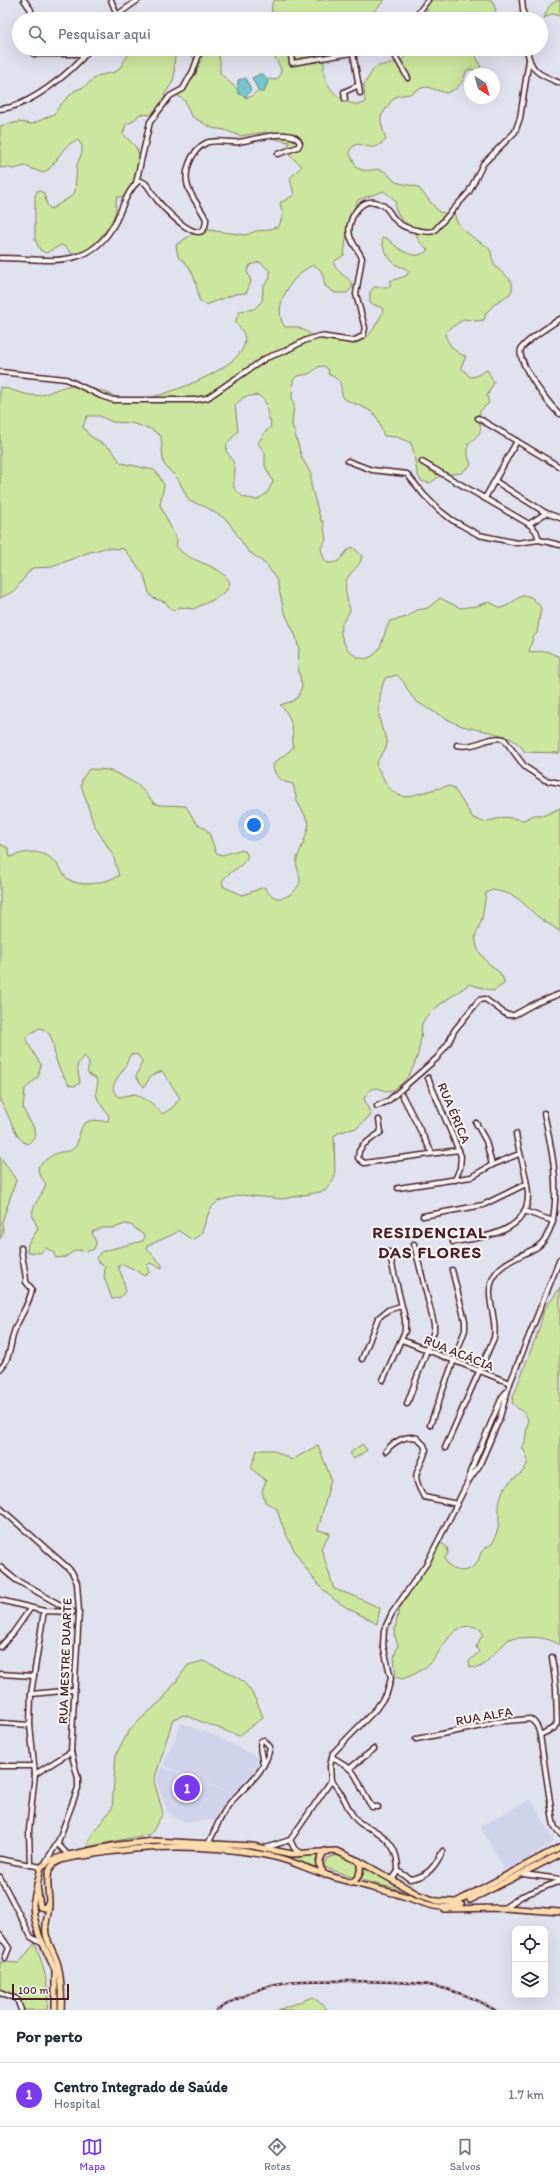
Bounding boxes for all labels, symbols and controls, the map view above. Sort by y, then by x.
search box [12,12,548,56]
icon: search [26,23,48,45]
text: Pesquisar aqui [58,25,151,43]
north arrow [464,68,500,104]
your location [244,815,264,835]
street label: RUA ÉRICA [434,1080,474,1146]
district label: RESIDENCIAL DAS FLORES [372,1222,488,1262]
street label: RUA ACÁCIA [422,1332,497,1374]
street label: RUA MESTRE DUARTE [55,1598,75,1724]
street label: RUA ALFA [454,1704,514,1728]
pin: 1 [174,1773,200,1803]
map controls [512,1926,548,1998]
button: locate [512,1926,548,1962]
button: layers [512,1962,548,1998]
scale bar [12,1982,69,2001]
text: 100 m [18,1984,48,1997]
text: Por perto [16,2026,83,2046]
text: Centro Integrado de Saúde [54,2078,228,2096]
text: 1 [26,2087,32,2102]
text: 1.7 km [508,2087,544,2102]
text: Hospital [54,2096,101,2111]
tab: Mapa [80,2136,105,2173]
tab: Rotas [264,2136,291,2173]
tab: Salvos [450,2136,480,2173]

